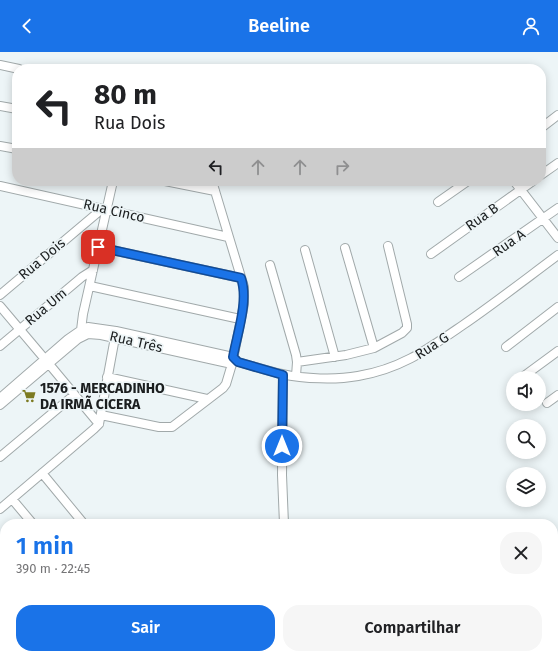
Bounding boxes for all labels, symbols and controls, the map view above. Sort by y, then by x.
icon: back [16,15,38,37]
text: Beeline [248,15,310,37]
icon: person [520,15,542,37]
text: 80 m [94,78,157,111]
icon: left [28,80,80,132]
text: Rua Dois [94,112,166,134]
icon: left [205,156,227,178]
icon: ahead [247,156,269,178]
icon: ahead [289,156,311,178]
icon: right [331,156,353,178]
street label: Rua Cinco [82,196,146,226]
street label: Rua B [462,200,502,234]
street label: Rua A [489,226,529,260]
pin [81,230,115,264]
street label: Rua Dois [15,234,69,283]
icon: arrive [87,236,109,258]
street label: Rua Um [22,285,70,329]
street label: Rua Três [108,328,165,356]
street label: Rua G [412,329,452,363]
map controls [506,371,546,507]
button: sound [506,371,546,411]
place label: 1576 - MERCADINHO DA IRMÃ CICERA [40,380,165,413]
supermarket icon: 1576 - MERCADINHO DA IRMÃ CICERA [21,388,37,404]
button: search [506,419,546,459]
position arrow [261,425,303,467]
button: layers [506,467,546,507]
text: 1 min [16,532,74,560]
button: close [500,532,542,574]
text: 390 m · 22:45 [16,561,90,576]
button: Sair [16,605,275,651]
button: Compartilhar [283,605,542,651]

